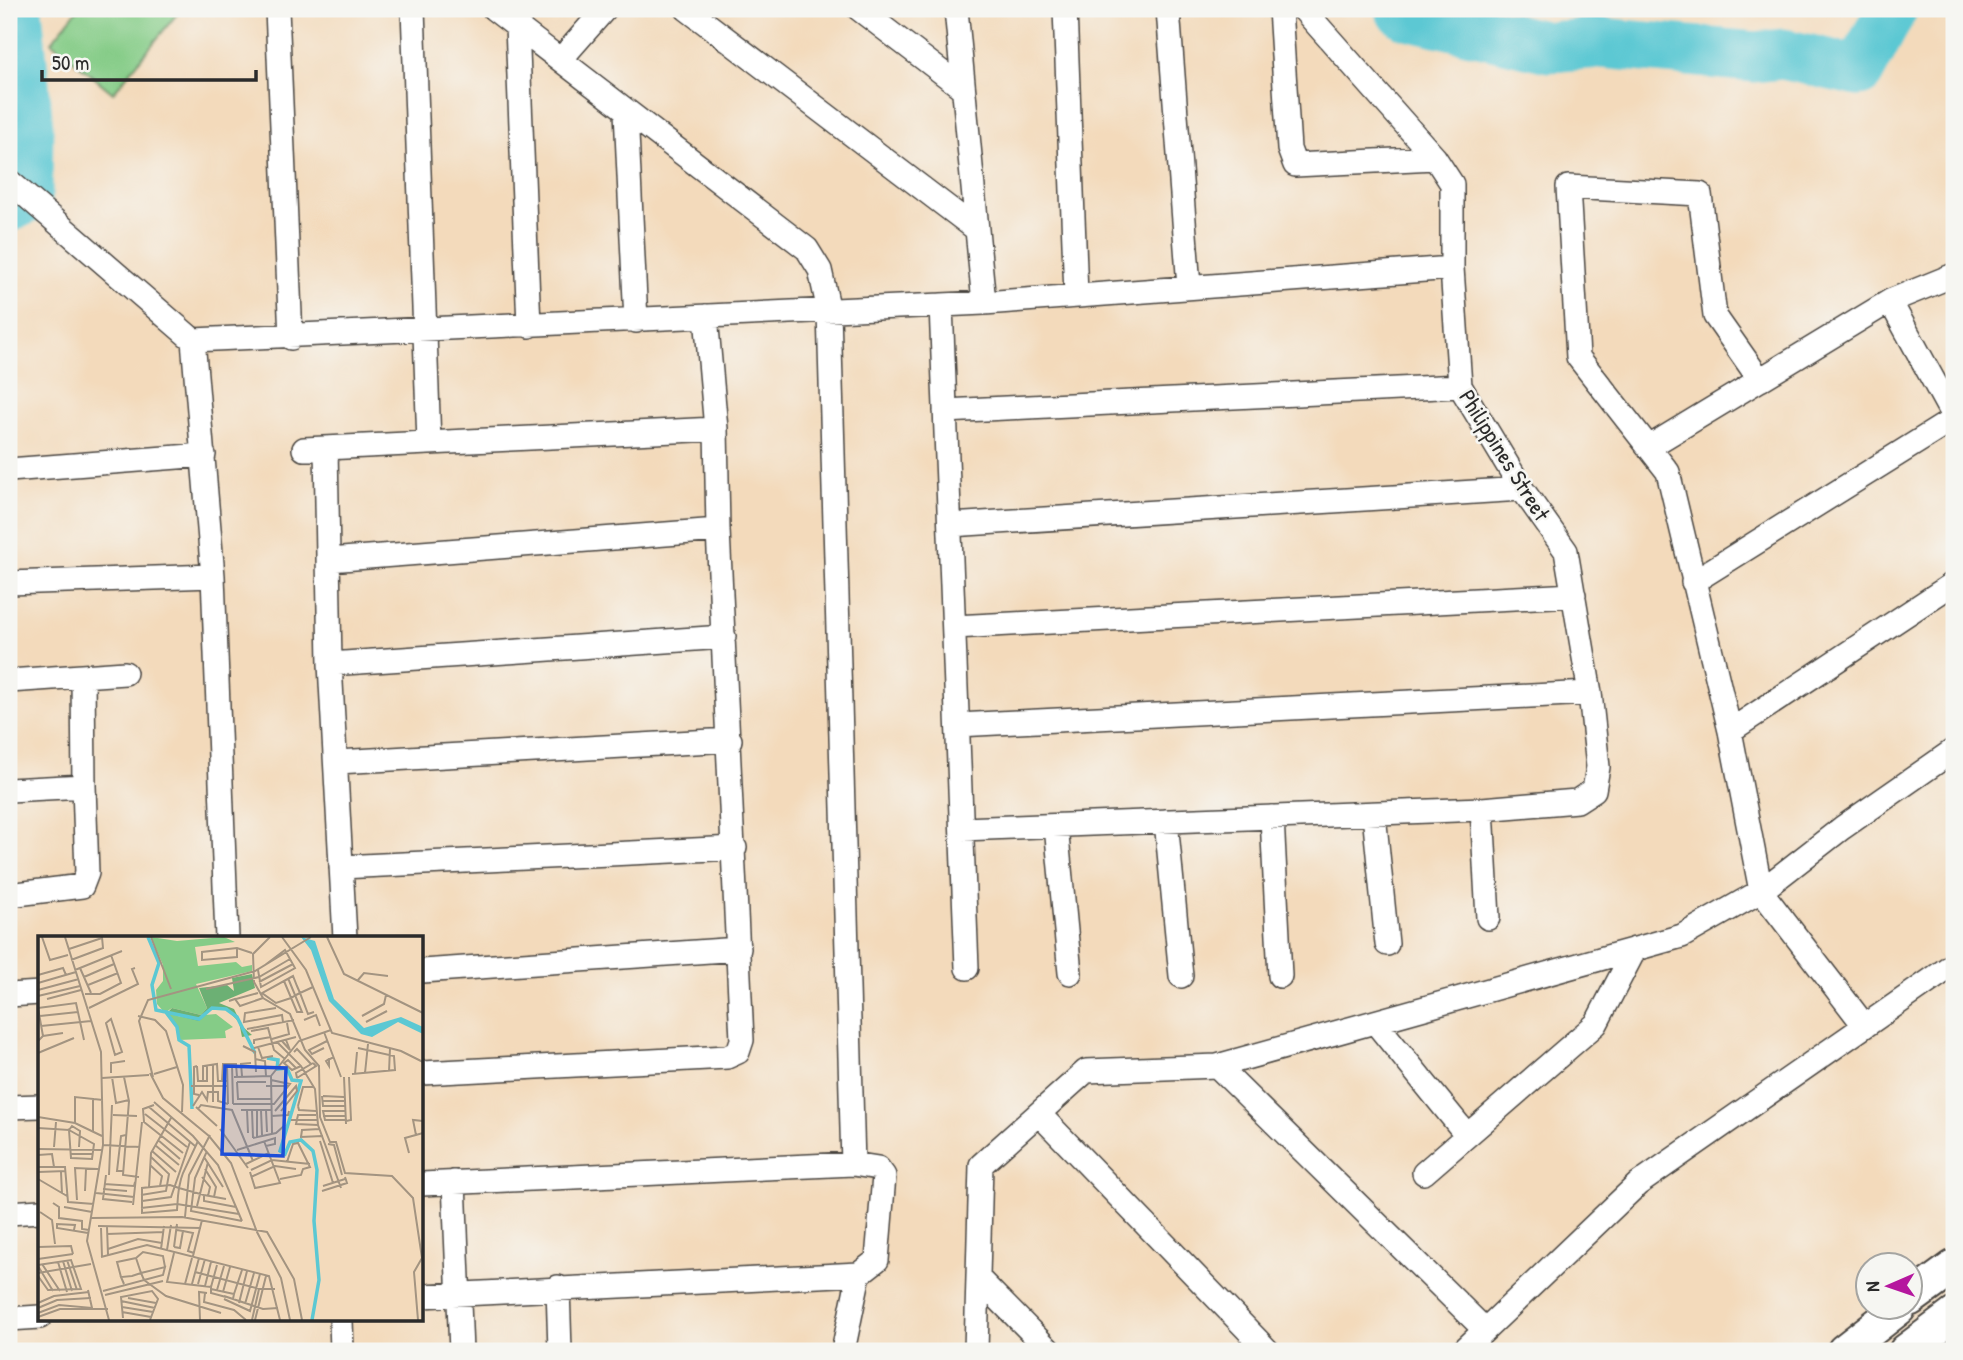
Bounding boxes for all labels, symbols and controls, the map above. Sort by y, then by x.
scale bar [42,38,256,82]
text: 50 m [52,48,89,77]
street label: Philippines Street [1452,384,1558,527]
inset map [38,936,424,1322]
north arrow [1854,1252,1924,1322]
text: N [1859,1281,1885,1292]

